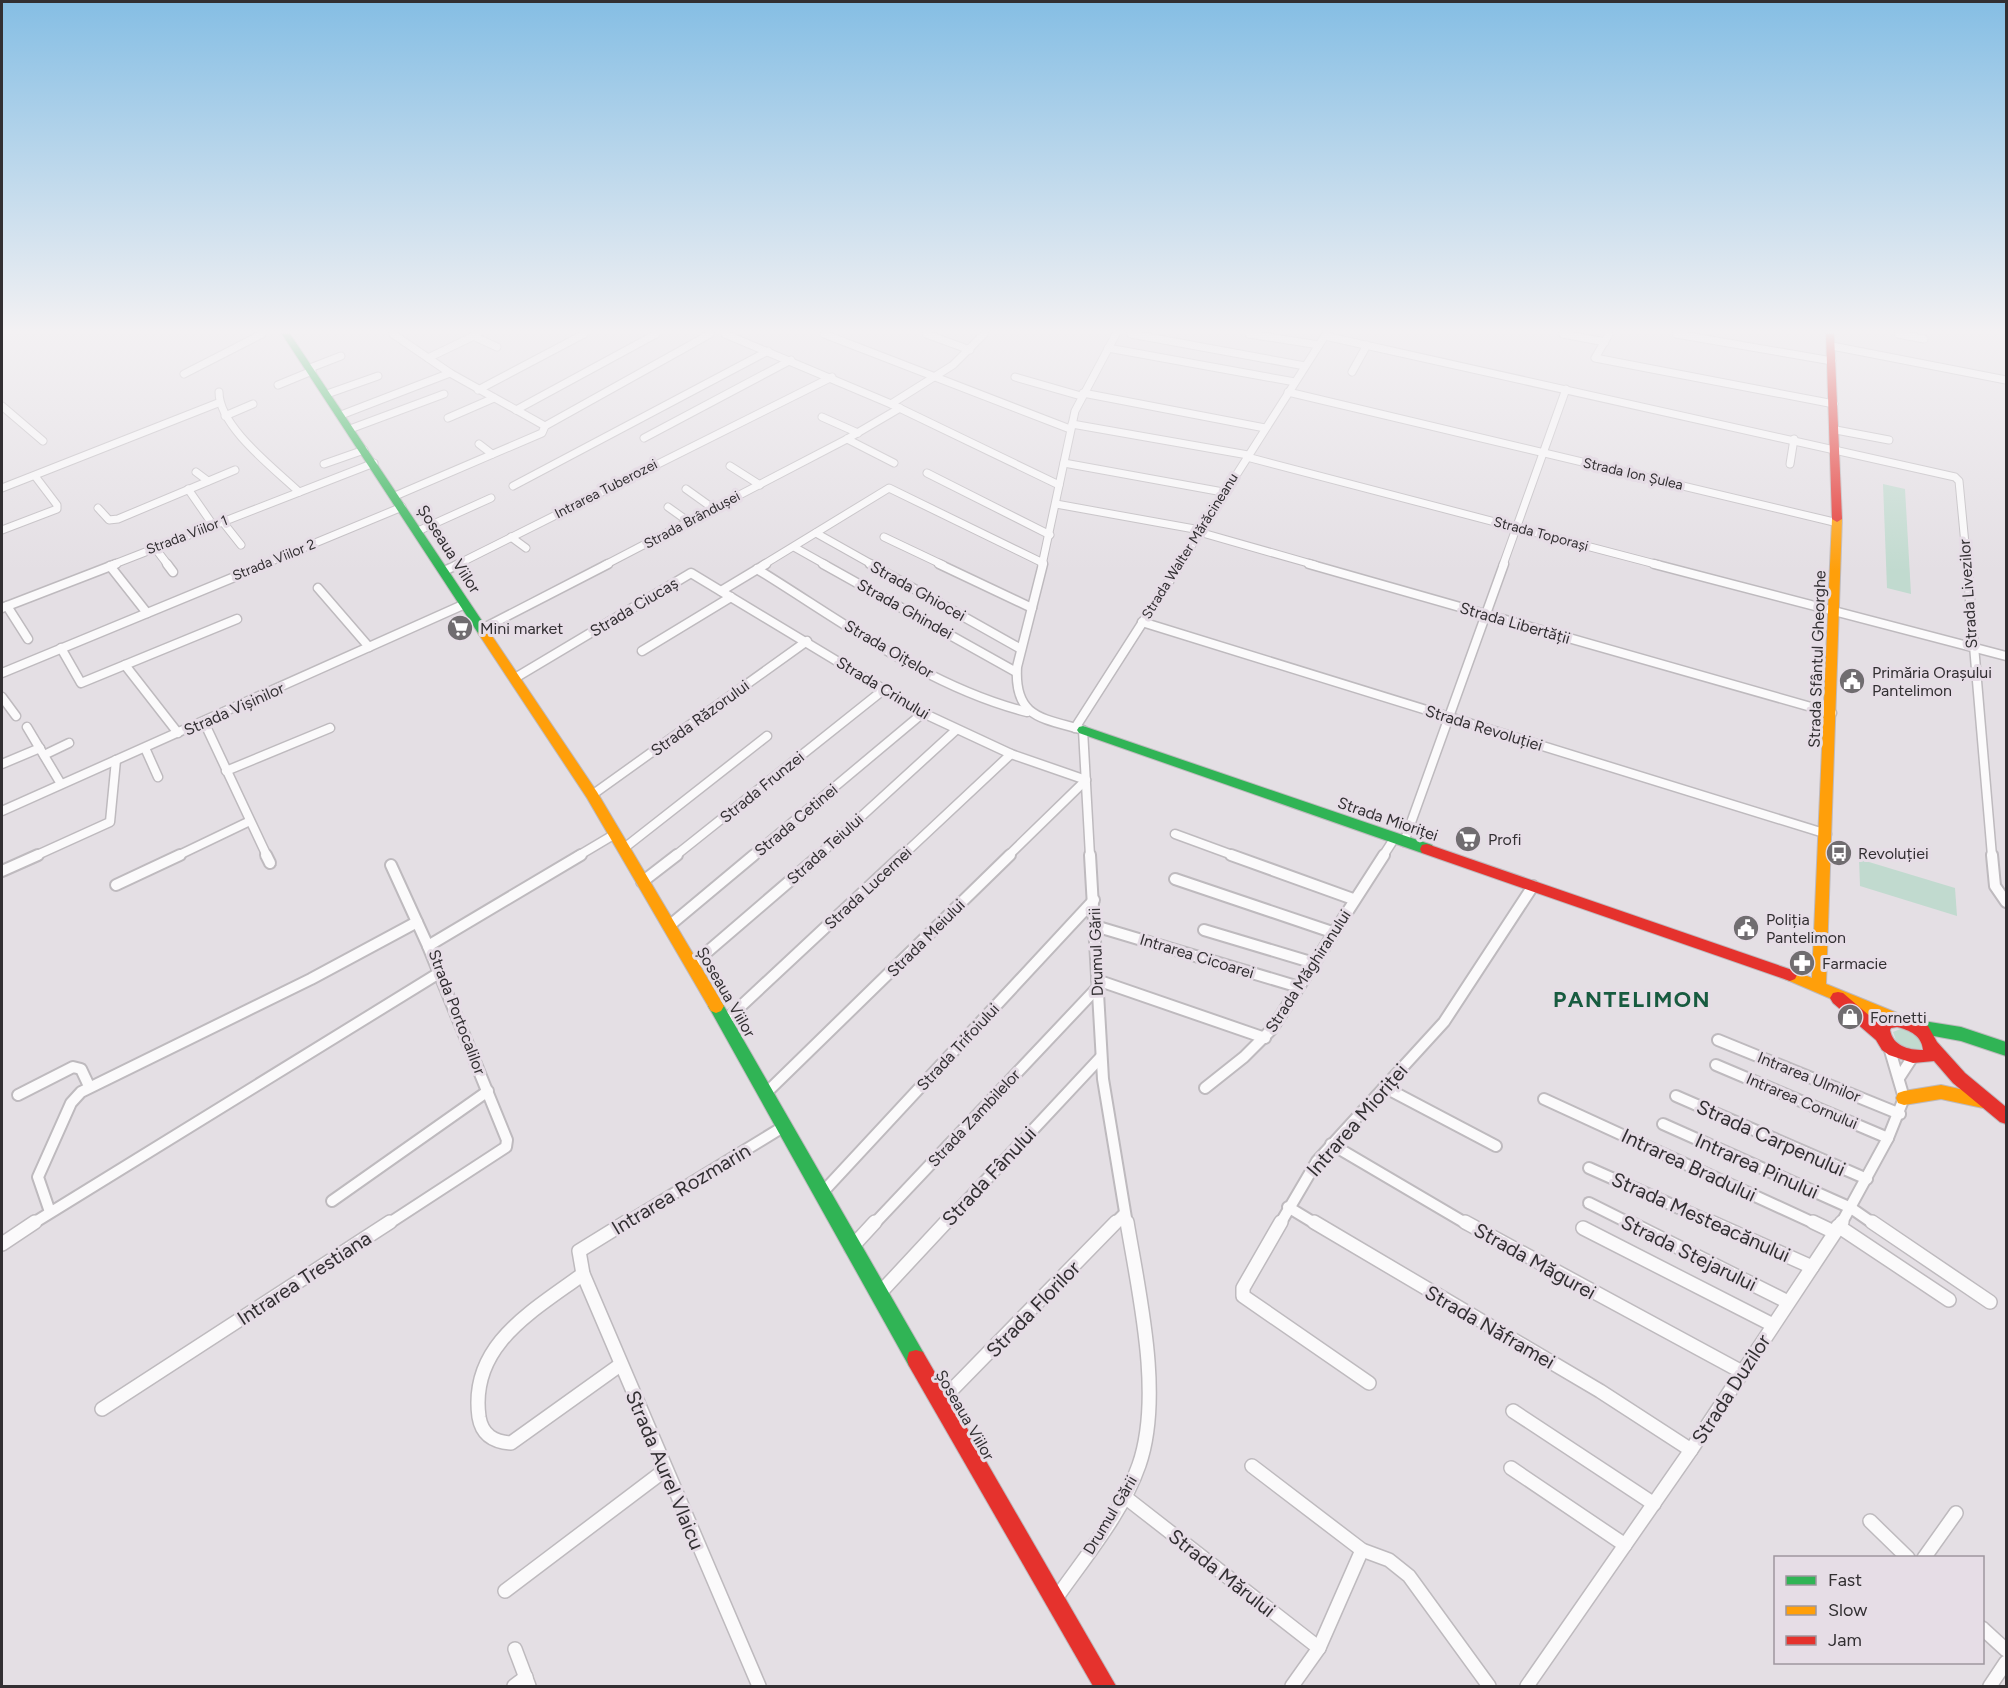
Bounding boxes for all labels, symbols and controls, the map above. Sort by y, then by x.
street label: Strada Ion Șulea [1581,454,1685,494]
street label: Intrarea Tuberozei [552,456,660,522]
street label: Strada Walter Mărăcineanu [1138,470,1242,622]
street label: Strada Brândușei [641,488,743,552]
street label: Șoseaua Viilor [413,501,485,597]
street label: Strada Viilor 1 [144,512,230,558]
street label: Strada Toporași [1492,513,1590,555]
street label: Strada Viilor 2 [230,536,318,584]
street label: Strada Livezilor [1955,538,1981,649]
street label: Strada Ghiocei [867,557,969,625]
street label: Strada Sfântul Gheorghe [1804,570,1830,748]
street label: Strada Ciucaș [586,573,682,641]
street label: Strada Ghindei [854,575,956,643]
street label: Strada Libertății [1458,598,1572,648]
supermarket icon: Mini market [445,613,475,643]
street label: Strada Oițelor [841,616,938,683]
place label: Mini market [480,619,563,638]
street label: Strada Crinului [833,653,933,723]
place label: Primăria Orașului Pantelimon [1872,663,1992,700]
public building icon: Primăria Orașului Pantelimon [1837,666,1867,696]
street label: Strada Răzorului [647,676,753,760]
street label: Strada Vișinilor [181,678,288,740]
street label: Strada Revoluției [1423,701,1545,755]
street label: Strada Frunzei [716,747,808,827]
street label: Strada Cetinei [751,780,841,860]
street label: Strada Mioriței [1335,793,1441,845]
street label: Strada Teiului [783,810,867,888]
supermarket icon: Profi [1453,824,1483,854]
place label: Profi [1488,830,1522,849]
bus stop icon: Revoluției [1824,838,1854,868]
street label: Strada Lucernei [820,843,916,933]
place label: Revoluției [1858,844,1929,863]
street label: Strada Meiului [883,895,969,981]
street label: Strada Măghiranului [1261,906,1355,1036]
street label: Drumul Gării [1085,907,1107,997]
place label: Poliția Pantelimon [1766,910,1846,947]
public building icon: Poliția Pantelimon [1731,913,1761,943]
street label: Intrarea Cicoarei [1138,930,1256,982]
street label: Șoseaua Viilor [692,943,760,1041]
street label: Strada Portocalilor [424,947,490,1078]
pharmacy icon: Farmacie [1787,948,1817,978]
place label: Farmacie [1822,954,1887,973]
district label: PANTELIMON [1553,986,1711,1013]
street label: Strada Trifoiului [913,1000,1003,1094]
shop icon: Fornetti [1835,1002,1865,1032]
place label: Fornetti [1870,1008,1927,1027]
street label: Intrarea Ulmilor [1755,1048,1864,1107]
street label: Intrarea Mioriței [1302,1059,1412,1181]
street label: Strada Zambilelor [924,1065,1024,1171]
street label: Intrarea Cornului [1743,1069,1861,1133]
street label: Strada Carpenului [1693,1094,1849,1182]
street label: Strada Fânului [937,1121,1041,1231]
street label: Intrarea Bradului [1618,1123,1760,1207]
street label: Intrarea Pinului [1692,1128,1822,1204]
street label: Intrarea Rozmarin [607,1138,755,1240]
street label: Strada Mesteacănului [1608,1167,1794,1267]
street label: Strada Stejarului [1617,1210,1761,1296]
street label: Strada Măgurei [1470,1218,1600,1304]
street label: Intrarea Trestiana [233,1226,375,1330]
street label: Strada Florilor [981,1256,1085,1362]
street label: Strada Năframei [1421,1280,1559,1374]
street label: Strada Duzilor [1687,1330,1775,1448]
street label: Șoseaua Viilor [931,1366,999,1464]
street label: Strada Aurel Vlaicu [621,1387,709,1553]
street label: Drumul Gării [1079,1472,1141,1558]
street label: Strada Mărului [1164,1524,1280,1622]
legend [1774,1556,1984,1664]
text: Fast [1828,1569,1862,1591]
text: Slow [1828,1599,1867,1621]
text: Jam [1828,1629,1862,1651]

